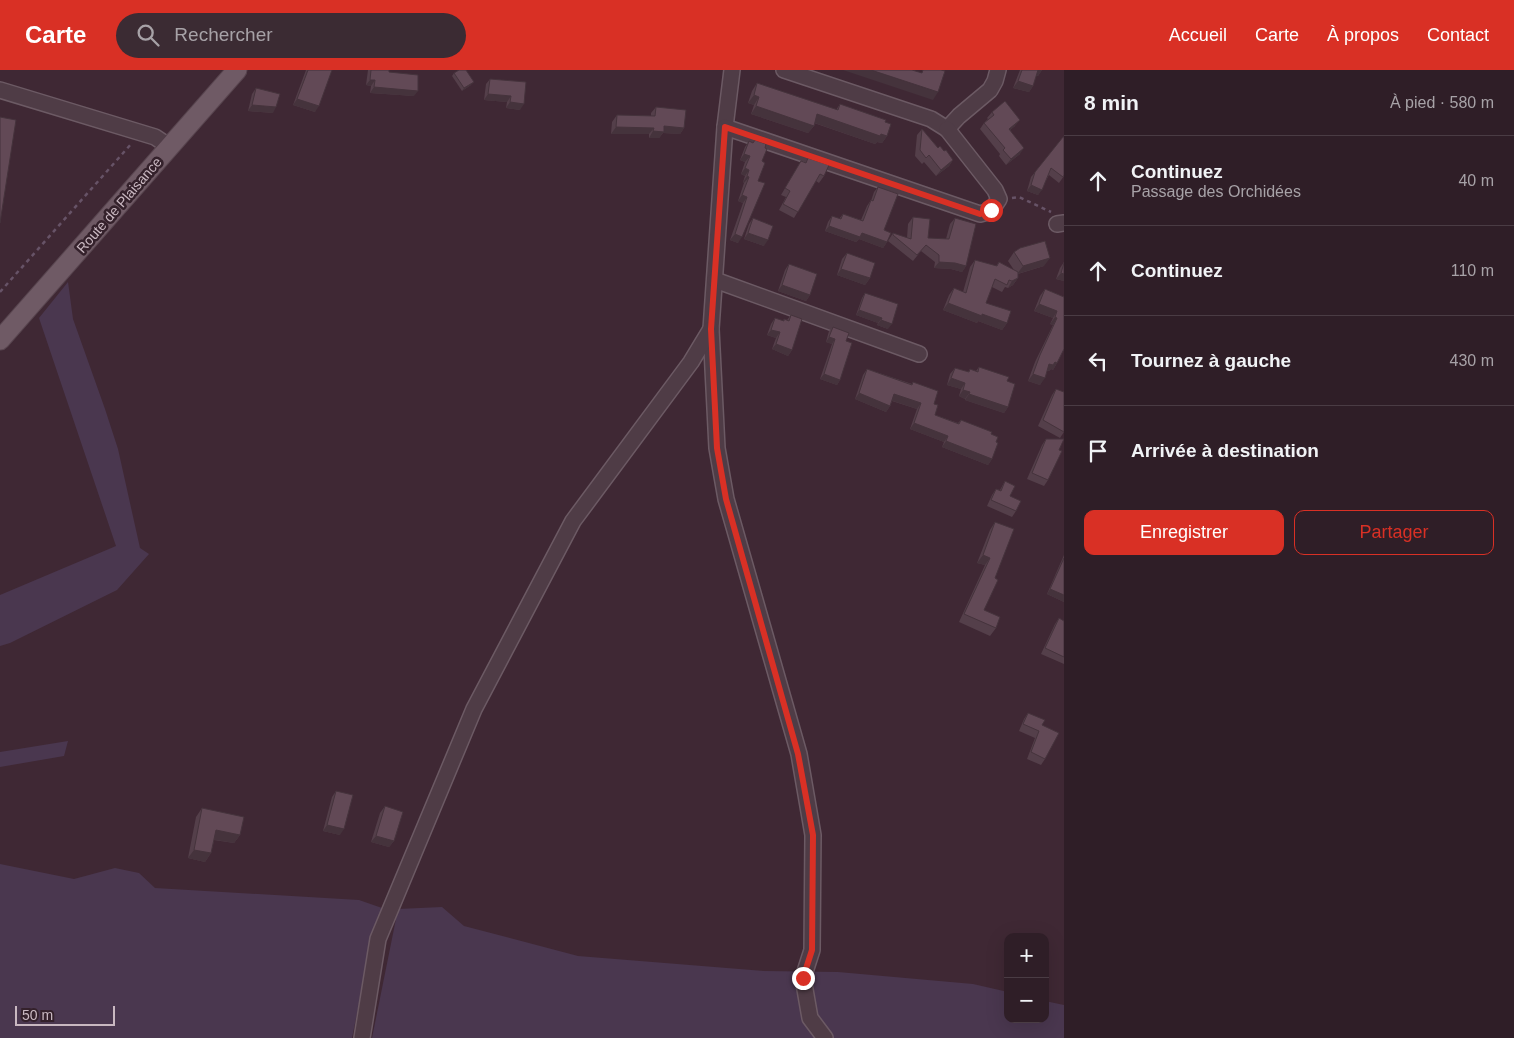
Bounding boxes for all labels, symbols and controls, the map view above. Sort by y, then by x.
search box [116,13,466,58]
text: Carte [25,21,86,48]
icon: search [134,21,162,49]
text: Rechercher [174,24,273,45]
text: Accueil [1169,25,1227,45]
text: Carte [1255,25,1299,45]
text: À propos [1327,25,1399,45]
text: Contact [1427,25,1489,45]
text: 8 min [1084,91,1139,114]
text: À pied · 580 m [1390,94,1494,111]
street label: Route de Plaisance [73,154,165,256]
text: Continuez [1131,161,1223,182]
icon: ahead [1084,167,1112,195]
text: 40 m [1458,172,1494,189]
text: Passage des Orchidées [1131,183,1301,200]
route start [980,199,1003,222]
icon: ahead [1084,257,1112,285]
text: Continuez [1131,260,1223,281]
text: 110 m [1451,262,1494,279]
icon: left [1084,347,1112,375]
text: Tournez à gauche [1131,350,1291,371]
text: 430 m [1450,352,1494,369]
icon: arrive [1084,437,1112,465]
text: Arrivée à destination [1131,440,1319,461]
button: Enregistrer [1084,510,1284,555]
button: Partager [1294,510,1494,555]
map controls [1004,933,1049,1023]
button: + [1004,933,1049,978]
route end [792,967,815,990]
button: − [1004,978,1049,1023]
scale bar [15,1003,115,1026]
text: 50 m [22,1007,53,1023]

